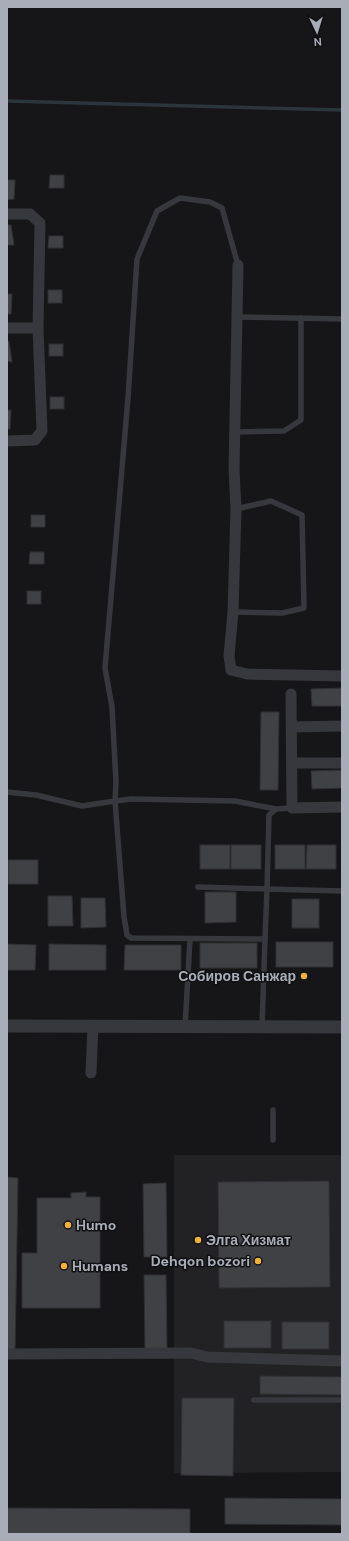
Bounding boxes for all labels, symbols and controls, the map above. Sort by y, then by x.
north arrow [297,12,337,52]
text: N [313,35,322,49]
place label: Собиров Санжар [178,967,296,985]
marker: Собиров Санжар [299,971,309,981]
place label: Humo [76,1216,116,1234]
marker: Humo [63,1220,73,1230]
place label: Элга Хизмат [206,1231,291,1249]
marker: Элга Хизмат [193,1235,203,1245]
place label: Dehqon bozori [151,1252,250,1270]
marker: Dehqon bozori [253,1256,263,1266]
place label: Humans [72,1257,128,1275]
marker: Humans [59,1261,69,1271]

